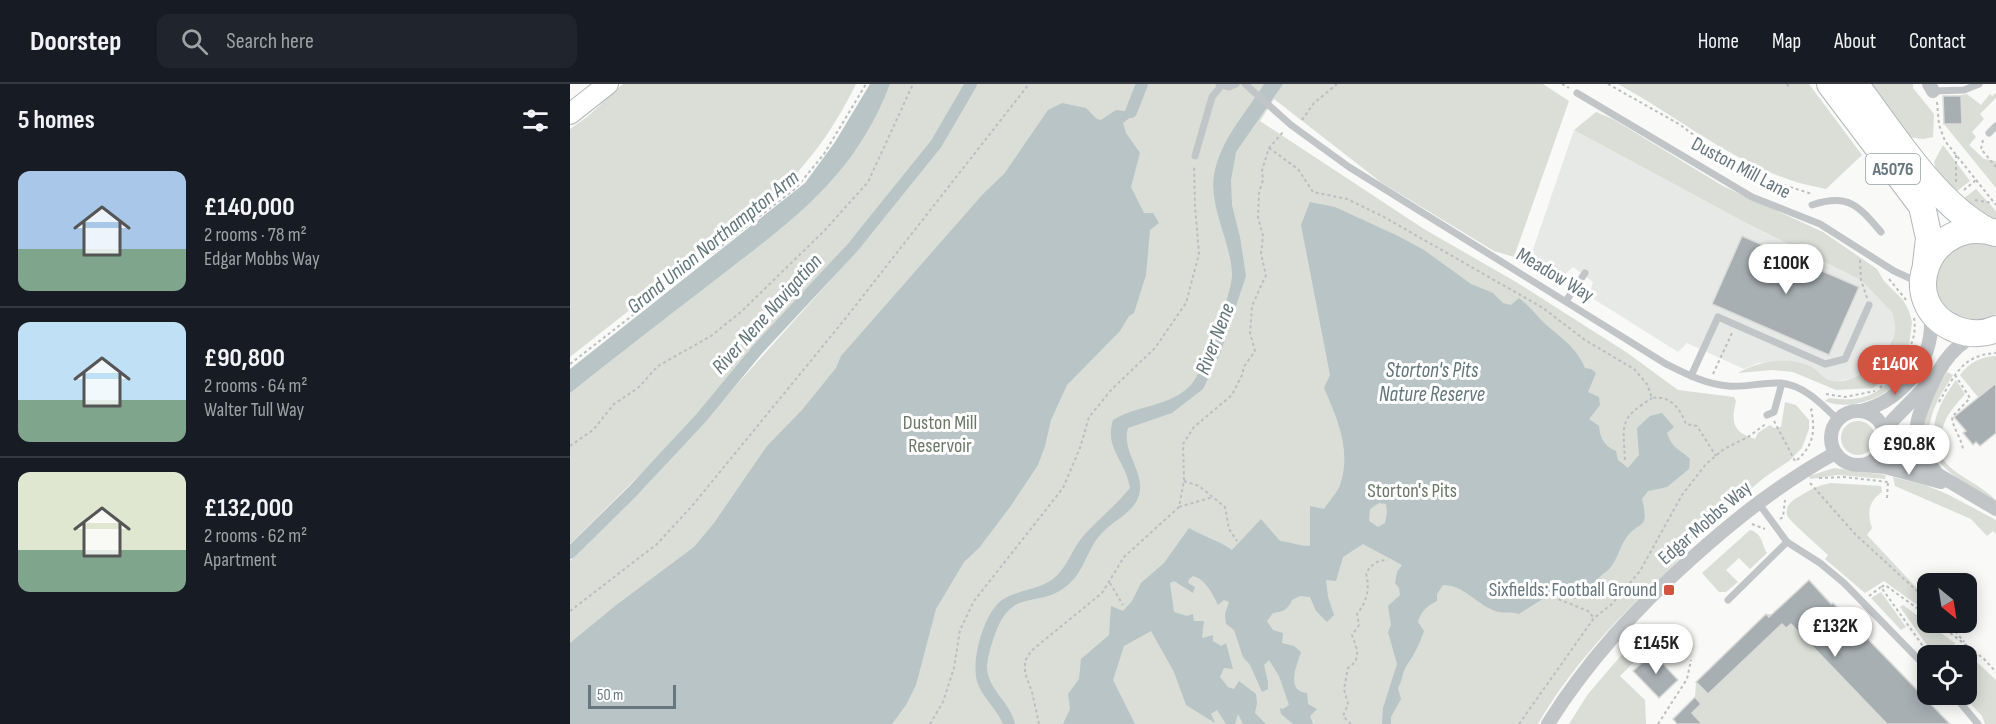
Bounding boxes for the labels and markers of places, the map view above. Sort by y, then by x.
pin: £100K [1744,244,1828,295]
pin: £140K [1853,345,1937,396]
pin: £90.8K [1860,425,1958,476]
place label: Sixfields: Football Ground [1489,578,1657,602]
marker: Sixfields: Football Ground [1662,583,1676,597]
pin: £132K [1793,607,1877,658]
pin: £145K [1614,624,1698,675]

